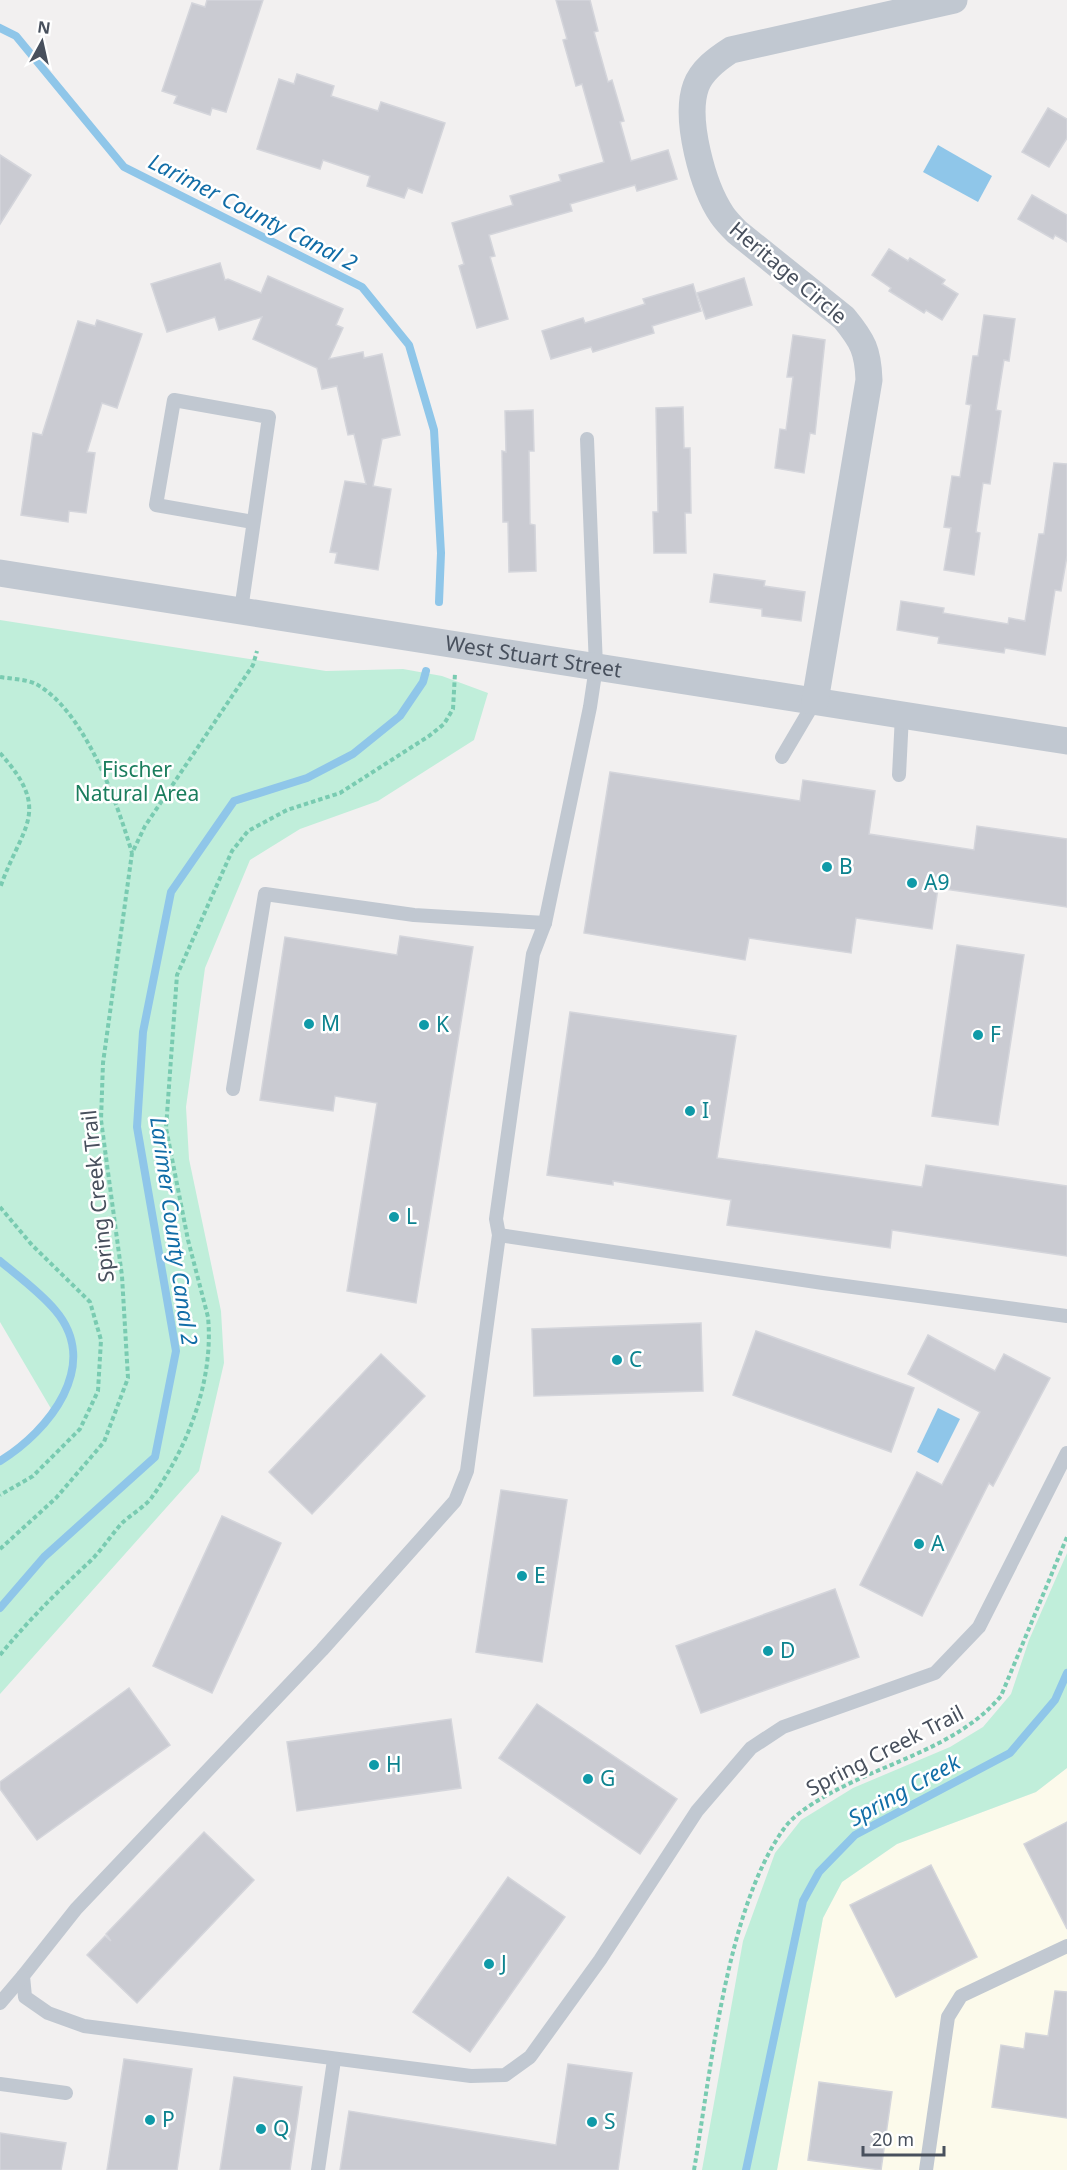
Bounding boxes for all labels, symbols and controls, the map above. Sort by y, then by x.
north arrow [12,12,72,72]
text: N [36,15,52,39]
water label: Larimer County Canal 2 [144,145,363,277]
street label: Heritage Circle [724,215,853,330]
street label: West Stuart Street [443,628,624,684]
park label: Fischer Natural Area [75,755,199,807]
place label: B [839,852,853,880]
marker: B [820,860,834,874]
place label: A9 [924,868,949,896]
marker: A9 [905,876,919,890]
place label: M [321,1009,340,1037]
place label: K [436,1010,449,1038]
marker: M [302,1017,316,1031]
marker: K [417,1018,431,1032]
place label: F [990,1020,1001,1048]
marker: F [971,1028,985,1042]
place label: I [702,1096,709,1124]
marker: I [683,1104,697,1118]
street label: Spring Creek Trail [74,1108,120,1284]
water label: Larimer County Canal 2 [144,1115,206,1347]
place label: L [406,1202,417,1230]
marker: L [387,1210,401,1224]
place label: C [629,1345,642,1373]
marker: C [610,1353,624,1367]
place label: A [931,1529,945,1557]
marker: A [912,1537,926,1551]
place label: E [534,1561,546,1589]
marker: E [515,1569,529,1583]
place label: D [780,1636,795,1664]
marker: D [761,1644,775,1658]
street label: Spring Creek Trail [802,1700,968,1802]
water label: Spring Creek [844,1749,964,1831]
place label: H [386,1750,402,1778]
marker: H [367,1758,381,1772]
place label: G [600,1764,615,1792]
marker: G [581,1772,595,1786]
place label: J [499,1949,507,1977]
marker: J [482,1957,496,1971]
place label: P [162,2105,175,2133]
place label: S [604,2107,616,2135]
marker: P [143,2113,157,2127]
place label: Q [273,2114,289,2142]
marker: S [585,2115,599,2129]
scale bar [863,2119,944,2157]
marker: Q [254,2122,268,2136]
text: 20 m [872,2127,914,2151]

